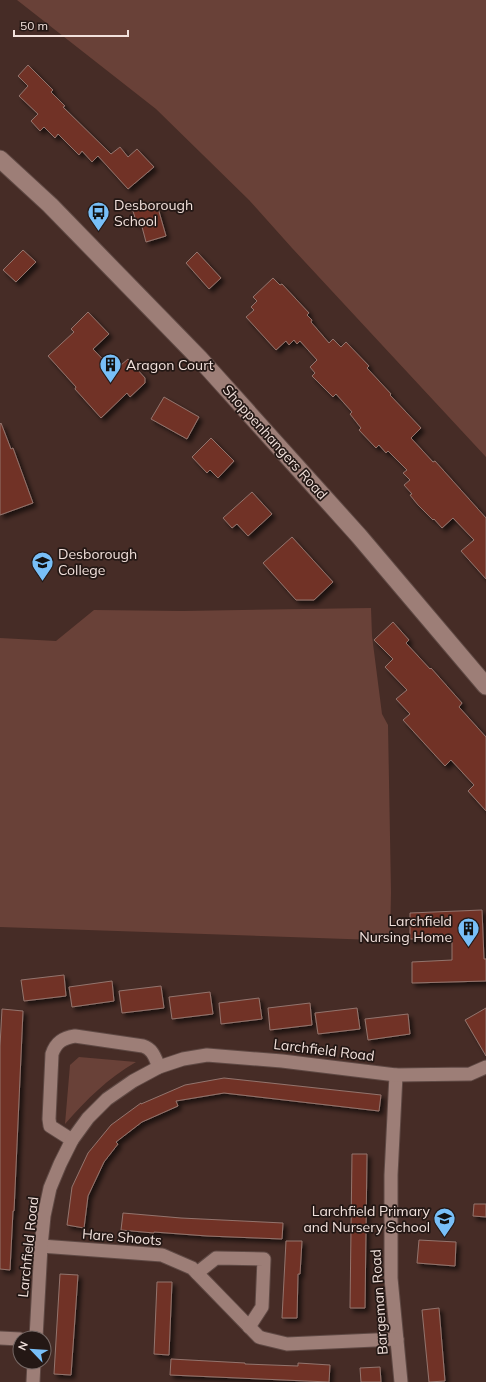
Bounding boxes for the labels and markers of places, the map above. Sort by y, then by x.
place label: Desborough School [114,196,193,230]
bus stop icon: Desborough School [86,200,112,233]
building icon: Aragon Court [98,352,124,385]
place label: Aragon Court [126,356,214,374]
place label: Desborough College [58,545,137,579]
school or university icon: Desborough College [29,549,55,582]
place label: Larchfield Nursing Home [359,912,452,946]
building icon: Larchfield Nursing Home [455,916,481,949]
place label: Larchfield Primary and Nursery School [303,1202,431,1236]
school or university icon: Larchfield Primary and Nursery School [432,1206,458,1239]

